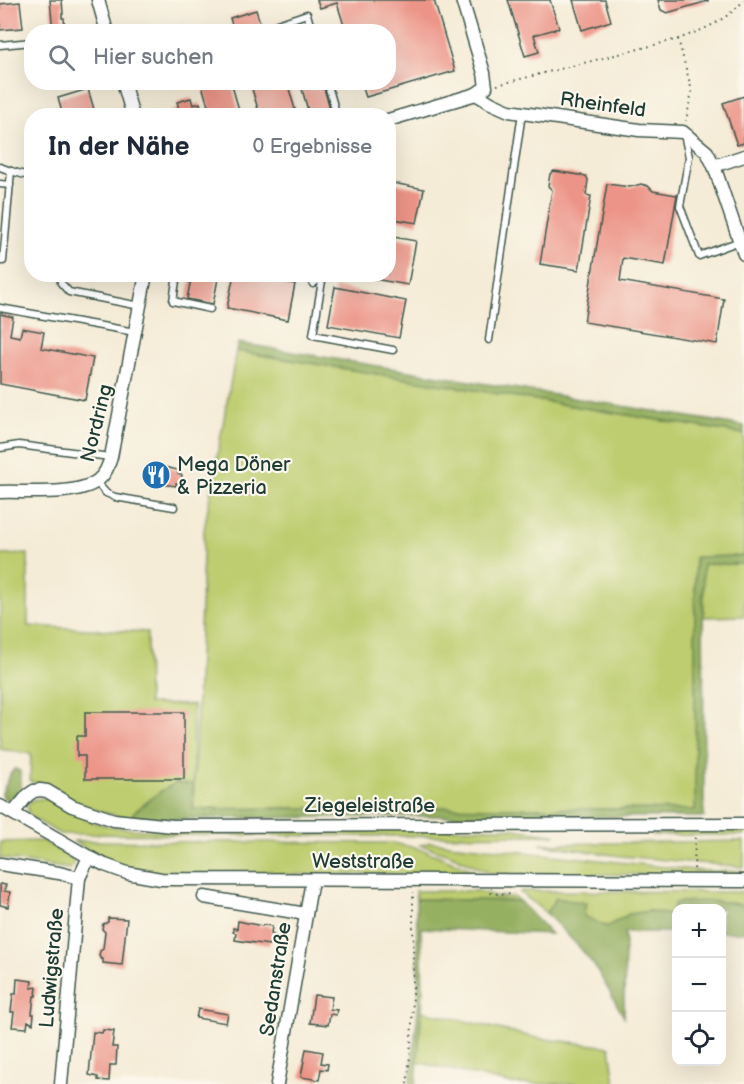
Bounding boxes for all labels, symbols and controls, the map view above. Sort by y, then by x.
search box [24,24,396,90]
icon: search [45,41,78,74]
text: Hier suchen [93,44,214,71]
street label: Rheinfeld [558,87,647,123]
text: In der Nähe [48,132,190,163]
text: 0 Ergebnisse [253,135,372,159]
street label: Nordring [76,382,118,465]
place label: Mega Döner & Pizzeria [177,453,291,500]
restaurant icon: Mega Döner & Pizzeria [140,459,172,491]
street label: Ziegeleistraße [304,794,435,818]
street label: Weststraße [312,850,414,874]
map controls [672,904,726,1066]
button: + [672,904,726,958]
street label: Ludwigstraße [35,907,69,1029]
street label: Sedanstraße [255,920,297,1038]
button: − [672,958,726,1012]
button: locate [672,1012,726,1066]

